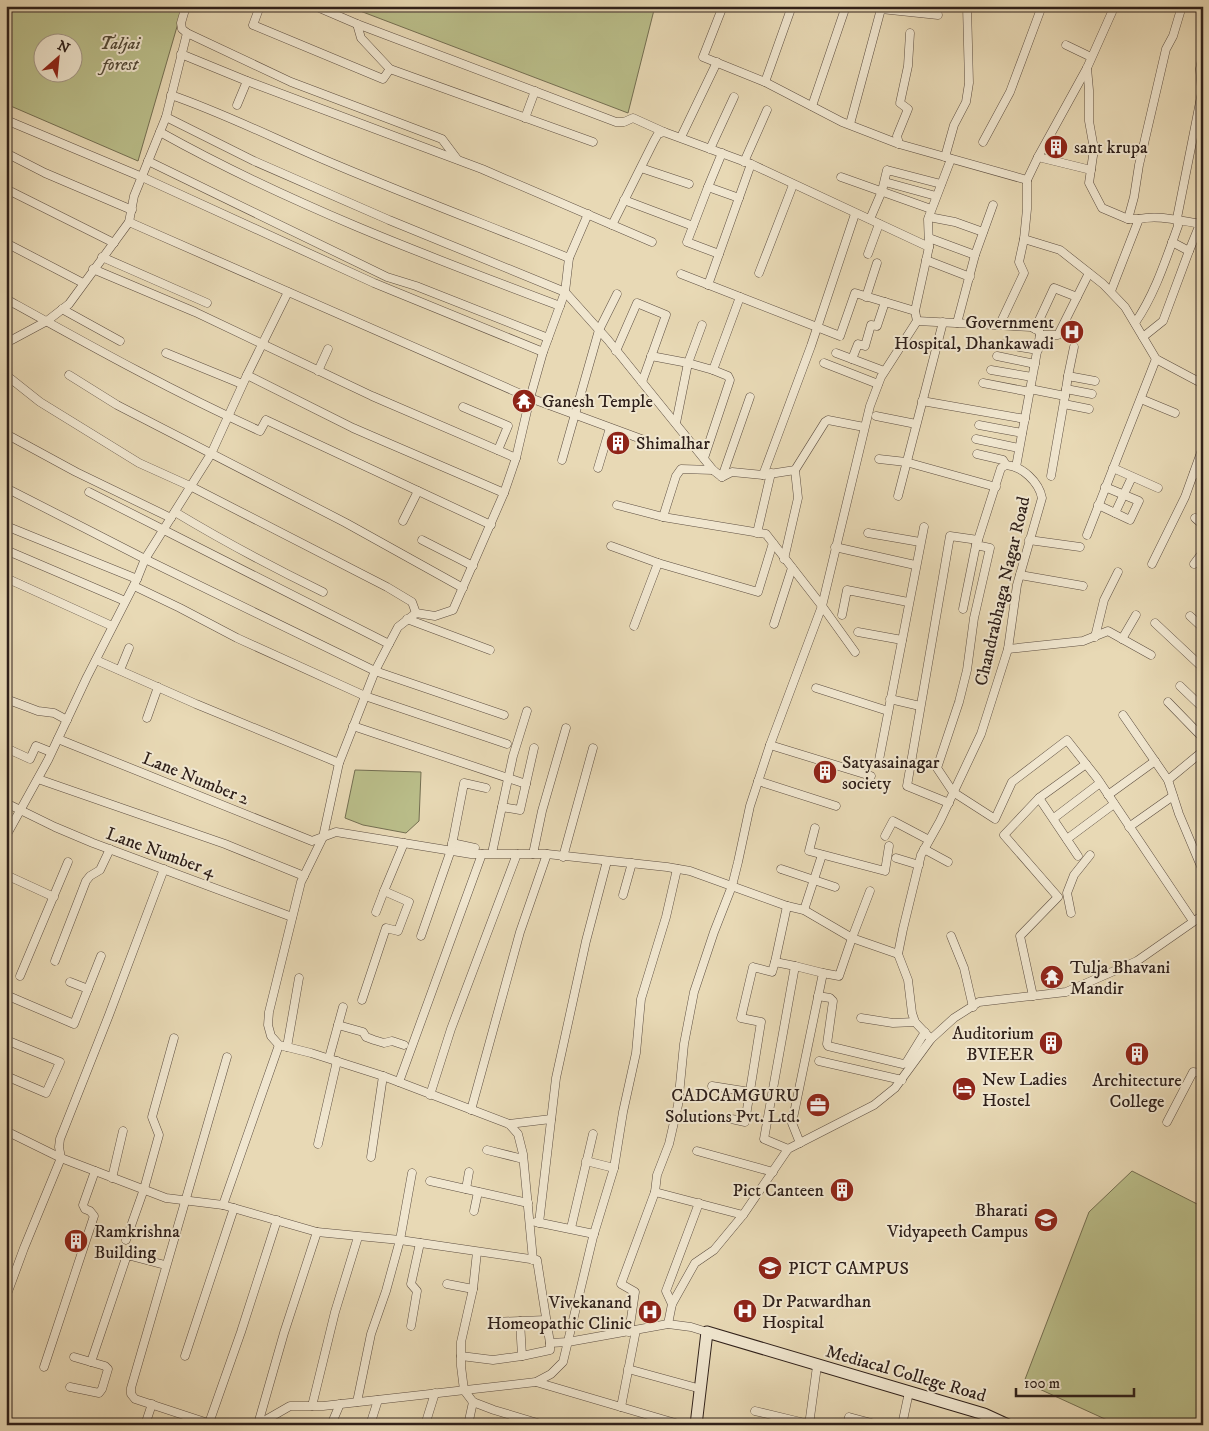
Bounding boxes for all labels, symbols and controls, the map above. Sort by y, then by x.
north arrow [32,32,82,82]
park label: Taljai forest [97,33,141,76]
text: N [54,37,73,58]
building icon: sant krupa [1043,134,1069,160]
place label: sant krupa [1074,137,1148,159]
place label: Government Hospital, Dhankawadi [894,312,1054,355]
hospital icon: Government Hospital, Dhankawadi [1059,319,1085,345]
temple icon: Ganesh Temple [511,388,537,414]
place label: Ganesh Temple [542,391,653,413]
building icon: Shimalhar [605,430,631,456]
place label: Shimalhar [636,433,710,455]
street label: Chandrabhaga Nagar Road [970,494,1035,688]
street label: Lane Number 2 [139,748,252,810]
place label: Satyasainagar society [842,752,940,795]
building icon: Satyasainagar society [812,759,838,785]
street label: Lane Number 4 [103,823,219,883]
place label: Tulja Bhavani Mandir [1070,957,1170,1000]
temple icon: Tulja Bhavani Mandir [1039,964,1065,990]
place label: Auditorium BVIEER [952,1023,1034,1066]
building icon: Auditorium BVIEER [1038,1030,1064,1056]
building icon: Architecture College [1124,1041,1150,1067]
place label: New Ladies Hostel [982,1069,1067,1112]
place label: Architecture College [1092,1070,1182,1113]
hotel icon: New Ladies Hostel [951,1076,977,1102]
place label: CADCAMGURU Solutions Pvt. Ltd. [665,1085,800,1128]
office icon: CADCAMGURU Solutions Pvt. Ltd. [805,1092,831,1118]
building icon: Pict Canteen [829,1177,855,1203]
place label: Pict Canteen [733,1180,825,1202]
place label: Bharati Vidyapeeth Campus [886,1200,1028,1243]
school or university icon: Bharati Vidyapeeth Campus [1033,1207,1059,1233]
place label: Ramkrishna Building [94,1221,180,1264]
building icon: Ramkrishna Building [63,1228,89,1254]
school or university icon: PICT CAMPUS [757,1255,783,1281]
place label: PICT CAMPUS [788,1258,909,1280]
place label: Dr Patwardhan Hospital [762,1291,872,1334]
place label: Vivekanand Homeopathic Clinic [487,1292,632,1335]
hospital icon: Dr Patwardhan Hospital [732,1298,758,1324]
hospital icon: Vivekanand Homeopathic Clinic [637,1299,663,1325]
street label: Mediacal College Road [823,1341,988,1407]
scale bar [1016,1366,1134,1398]
text: 100 m [1024,1374,1060,1393]

